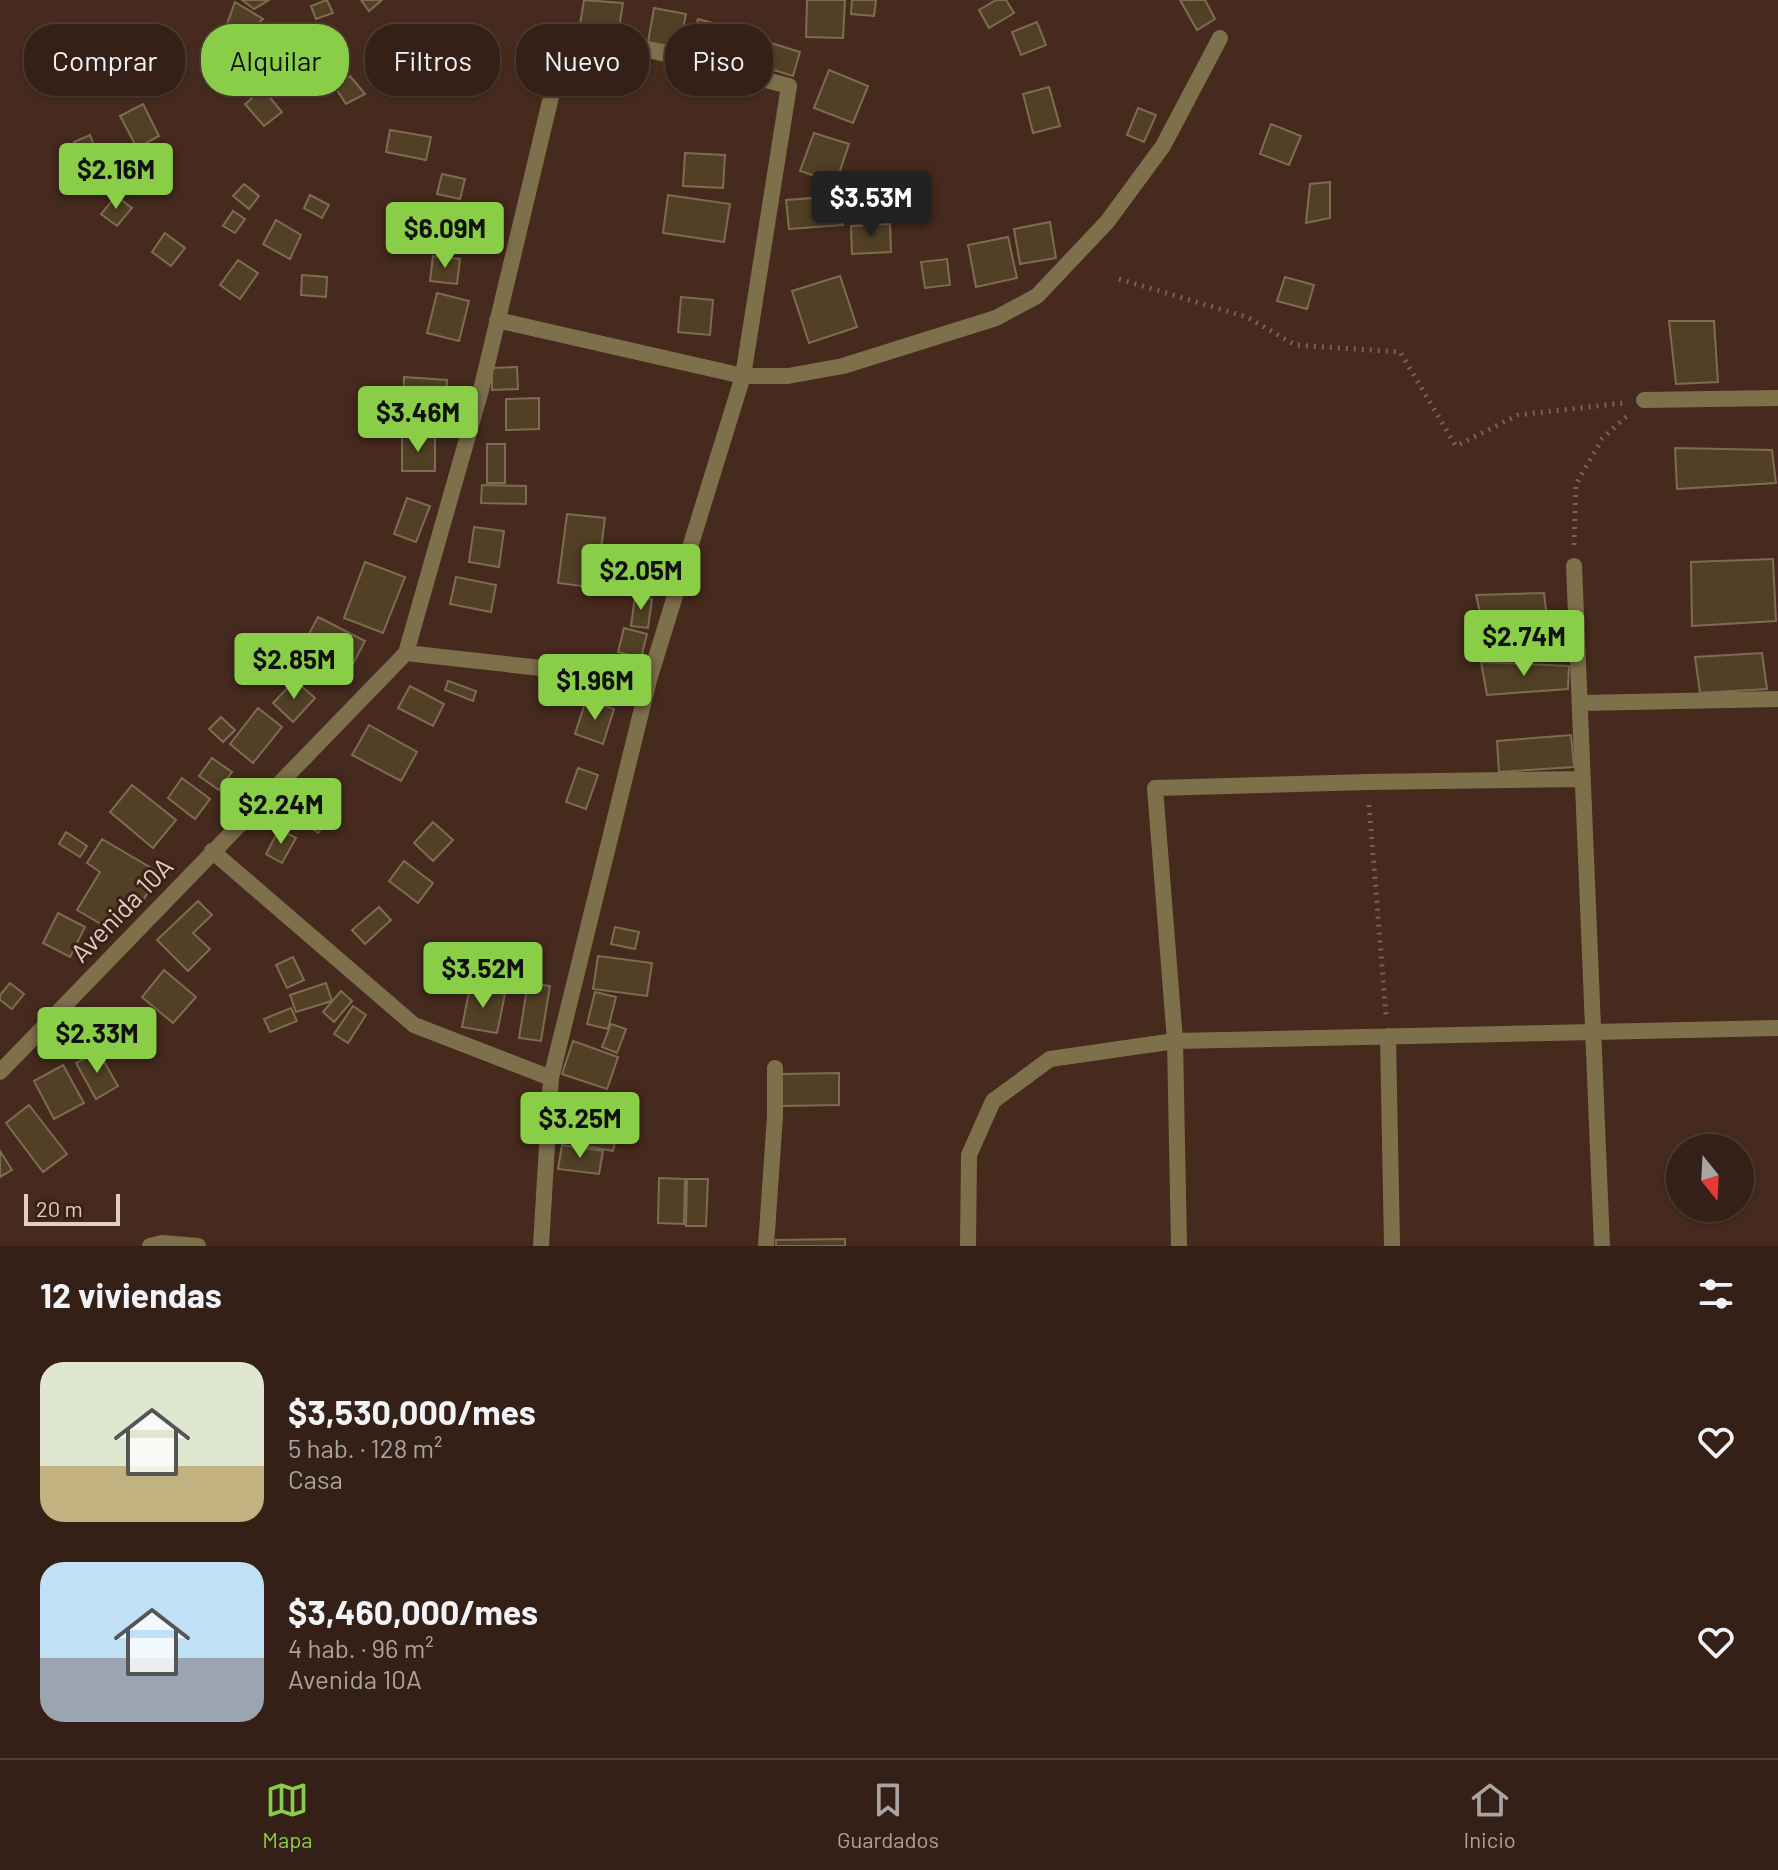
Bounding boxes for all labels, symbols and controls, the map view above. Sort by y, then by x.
chip: Comprar [24,24,185,96]
chip: Alquilar [201,24,349,96]
chip: Filtros [365,24,500,96]
chip: Nuevo [516,24,649,96]
chip: Piso [665,24,773,96]
pin: $2.16M [51,143,181,211]
text: $2.16M [77,153,155,184]
pin: $3.53M [806,171,936,239]
text: $3.53M [830,181,912,212]
pin: $6.09M [380,202,510,270]
text: $6.09M [404,212,486,243]
pin: $3.46M [353,386,483,454]
text: $3.46M [376,396,460,427]
pin: $2.05M [576,544,706,612]
text: $2.05M [599,554,683,585]
pin: $2.74M [1459,610,1589,678]
text: $2.74M [1482,620,1566,651]
pin: $2.85M [229,633,359,701]
text: $2.85M [252,643,336,674]
pin: $1.96M [530,654,660,722]
text: $1.96M [556,664,634,695]
pin: $2.24M [216,778,346,846]
text: $2.24M [238,788,324,819]
street label: Avenida 10A [63,850,179,968]
pin: $3.52M [418,942,548,1010]
text: $3.52M [441,952,525,983]
pin: $2.33M [32,1007,162,1075]
text: $2.33M [55,1017,139,1048]
pin: $3.25M [515,1092,645,1160]
text: $3.25M [538,1102,622,1133]
north arrow [1666,1134,1754,1222]
map controls [1666,1134,1754,1222]
scale bar [24,1190,120,1226]
text: 20 m [36,1195,83,1221]
icon: filters [1694,1272,1738,1316]
text: 12 viviendas [40,1274,222,1315]
text: $3,530,000/mes [288,1391,536,1432]
icon: home [104,1394,200,1490]
icon: heart [1694,1420,1738,1464]
text: 5 hab. · 128 m² [288,1432,442,1463]
text: Casa [288,1463,343,1494]
text: $3,460,000/mes [288,1591,538,1632]
icon: home [104,1594,200,1690]
icon: heart [1694,1620,1738,1664]
text: 4 hab. · 96 m² [288,1632,434,1663]
text: Avenida 10A [288,1663,422,1694]
tab: Mapa [262,1778,313,1852]
tab: Guardados [837,1778,939,1852]
tab: Inicio [1464,1778,1516,1852]

